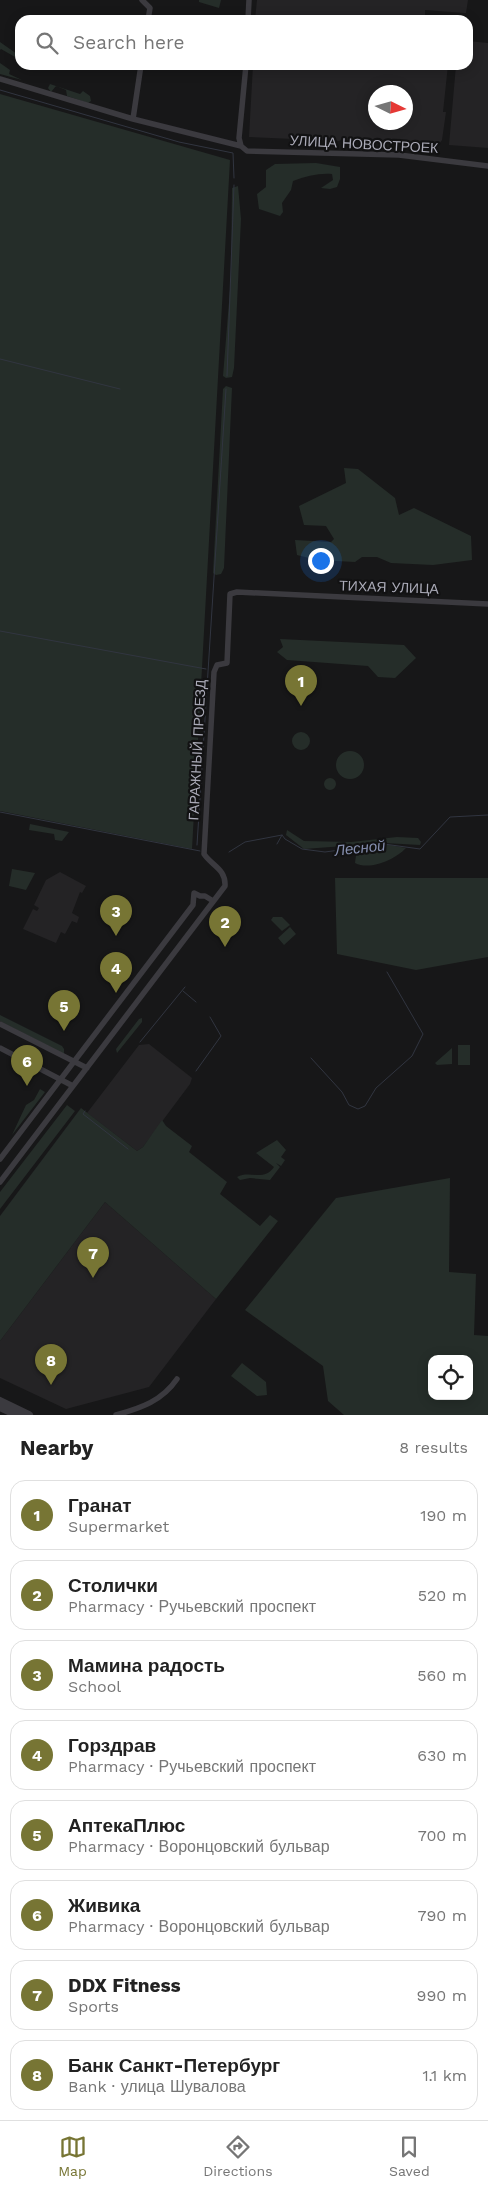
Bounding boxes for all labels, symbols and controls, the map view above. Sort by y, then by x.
search box [15,15,473,70]
icon: search [33,29,61,57]
text: Search here [73,31,184,54]
north arrow [368,85,413,130]
street label: УЛИЦА НОВОСТРОЕК [289,132,439,156]
your location [308,548,334,574]
street label: ТИХАЯ УЛИЦА [339,577,440,597]
pin: 1 [285,665,317,706]
street label: ГАРАЖНЫЙ ПРОЕЗД [184,679,209,821]
water label: Лесной [333,836,387,860]
pin: 3 [100,895,132,936]
pin: 2 [209,906,241,947]
pin: 4 [100,952,132,993]
pin: 5 [48,990,80,1031]
pin: 6 [11,1045,43,1086]
pin: 7 [77,1237,109,1278]
pin: 8 [35,1344,67,1385]
map controls [428,1355,473,1400]
button: locate [428,1355,473,1400]
text: Nearby [20,1435,93,1460]
text: 8 results [399,1438,468,1457]
text: Гранат [68,1494,132,1517]
text: 1 [34,1506,40,1525]
text: 190 m [420,1506,467,1525]
text: Supermarket [68,1517,169,1536]
text: Столички [68,1574,158,1597]
text: 2 [32,1586,42,1605]
text: 520 m [418,1586,467,1605]
text: Pharmacy · Ручьевский проспект [68,1597,316,1616]
text: Мамина радость [68,1654,225,1677]
text: 3 [32,1666,42,1685]
text: 560 m [417,1666,467,1685]
text: School [68,1677,121,1696]
text: Горздрав [68,1734,156,1757]
text: 4 [32,1746,42,1765]
text: 630 m [417,1746,467,1765]
text: Pharmacy · Ручьевский проспект [68,1757,316,1776]
text: АптекаПлюс [68,1814,185,1837]
text: 5 [32,1826,42,1845]
text: 700 m [418,1826,467,1845]
text: Pharmacy · Воронцовский бульвар [68,1837,330,1856]
text: Живика [68,1894,140,1917]
text: 6 [32,1906,42,1925]
text: 790 m [417,1906,467,1925]
text: Pharmacy · Воронцовский бульвар [68,1917,330,1936]
text: DDX Fitness [68,1974,181,1997]
text: 7 [32,1986,42,2005]
text: 990 m [417,1986,467,2005]
text: Sports [68,1997,119,2016]
text: Банк Санкт-Петербург [68,2054,280,2077]
text: 8 [32,2066,42,2085]
text: 1.1 km [422,2066,467,2085]
text: Bank · улица Шувалова [68,2077,246,2096]
tab: Map [58,2133,87,2179]
tab: Directions [203,2133,273,2179]
tab: Saved [389,2133,430,2179]

